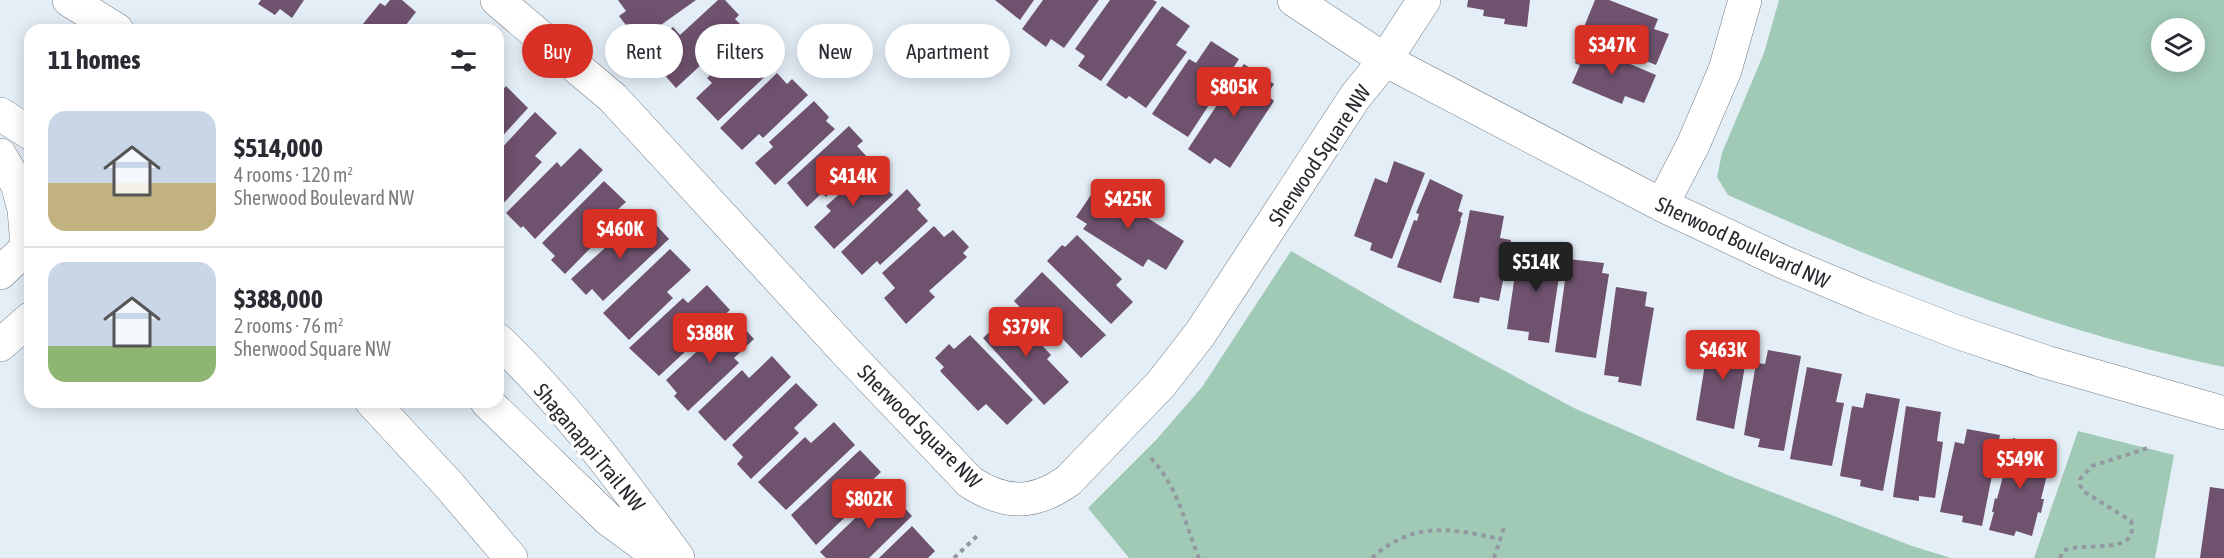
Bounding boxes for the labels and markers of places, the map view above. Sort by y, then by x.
pin: $347K [1570,25,1654,76]
pin: $805K [1192,67,1276,118]
pin: $414K [811,156,895,207]
pin: $425K [1086,179,1170,230]
pin: $460K [578,209,662,260]
pin: $514K [1494,242,1578,293]
pin: $379K [984,307,1068,358]
pin: $388K [668,313,752,364]
pin: $463K [1681,330,1765,381]
pin: $549K [1978,439,2062,490]
pin: $802K [827,479,911,530]

